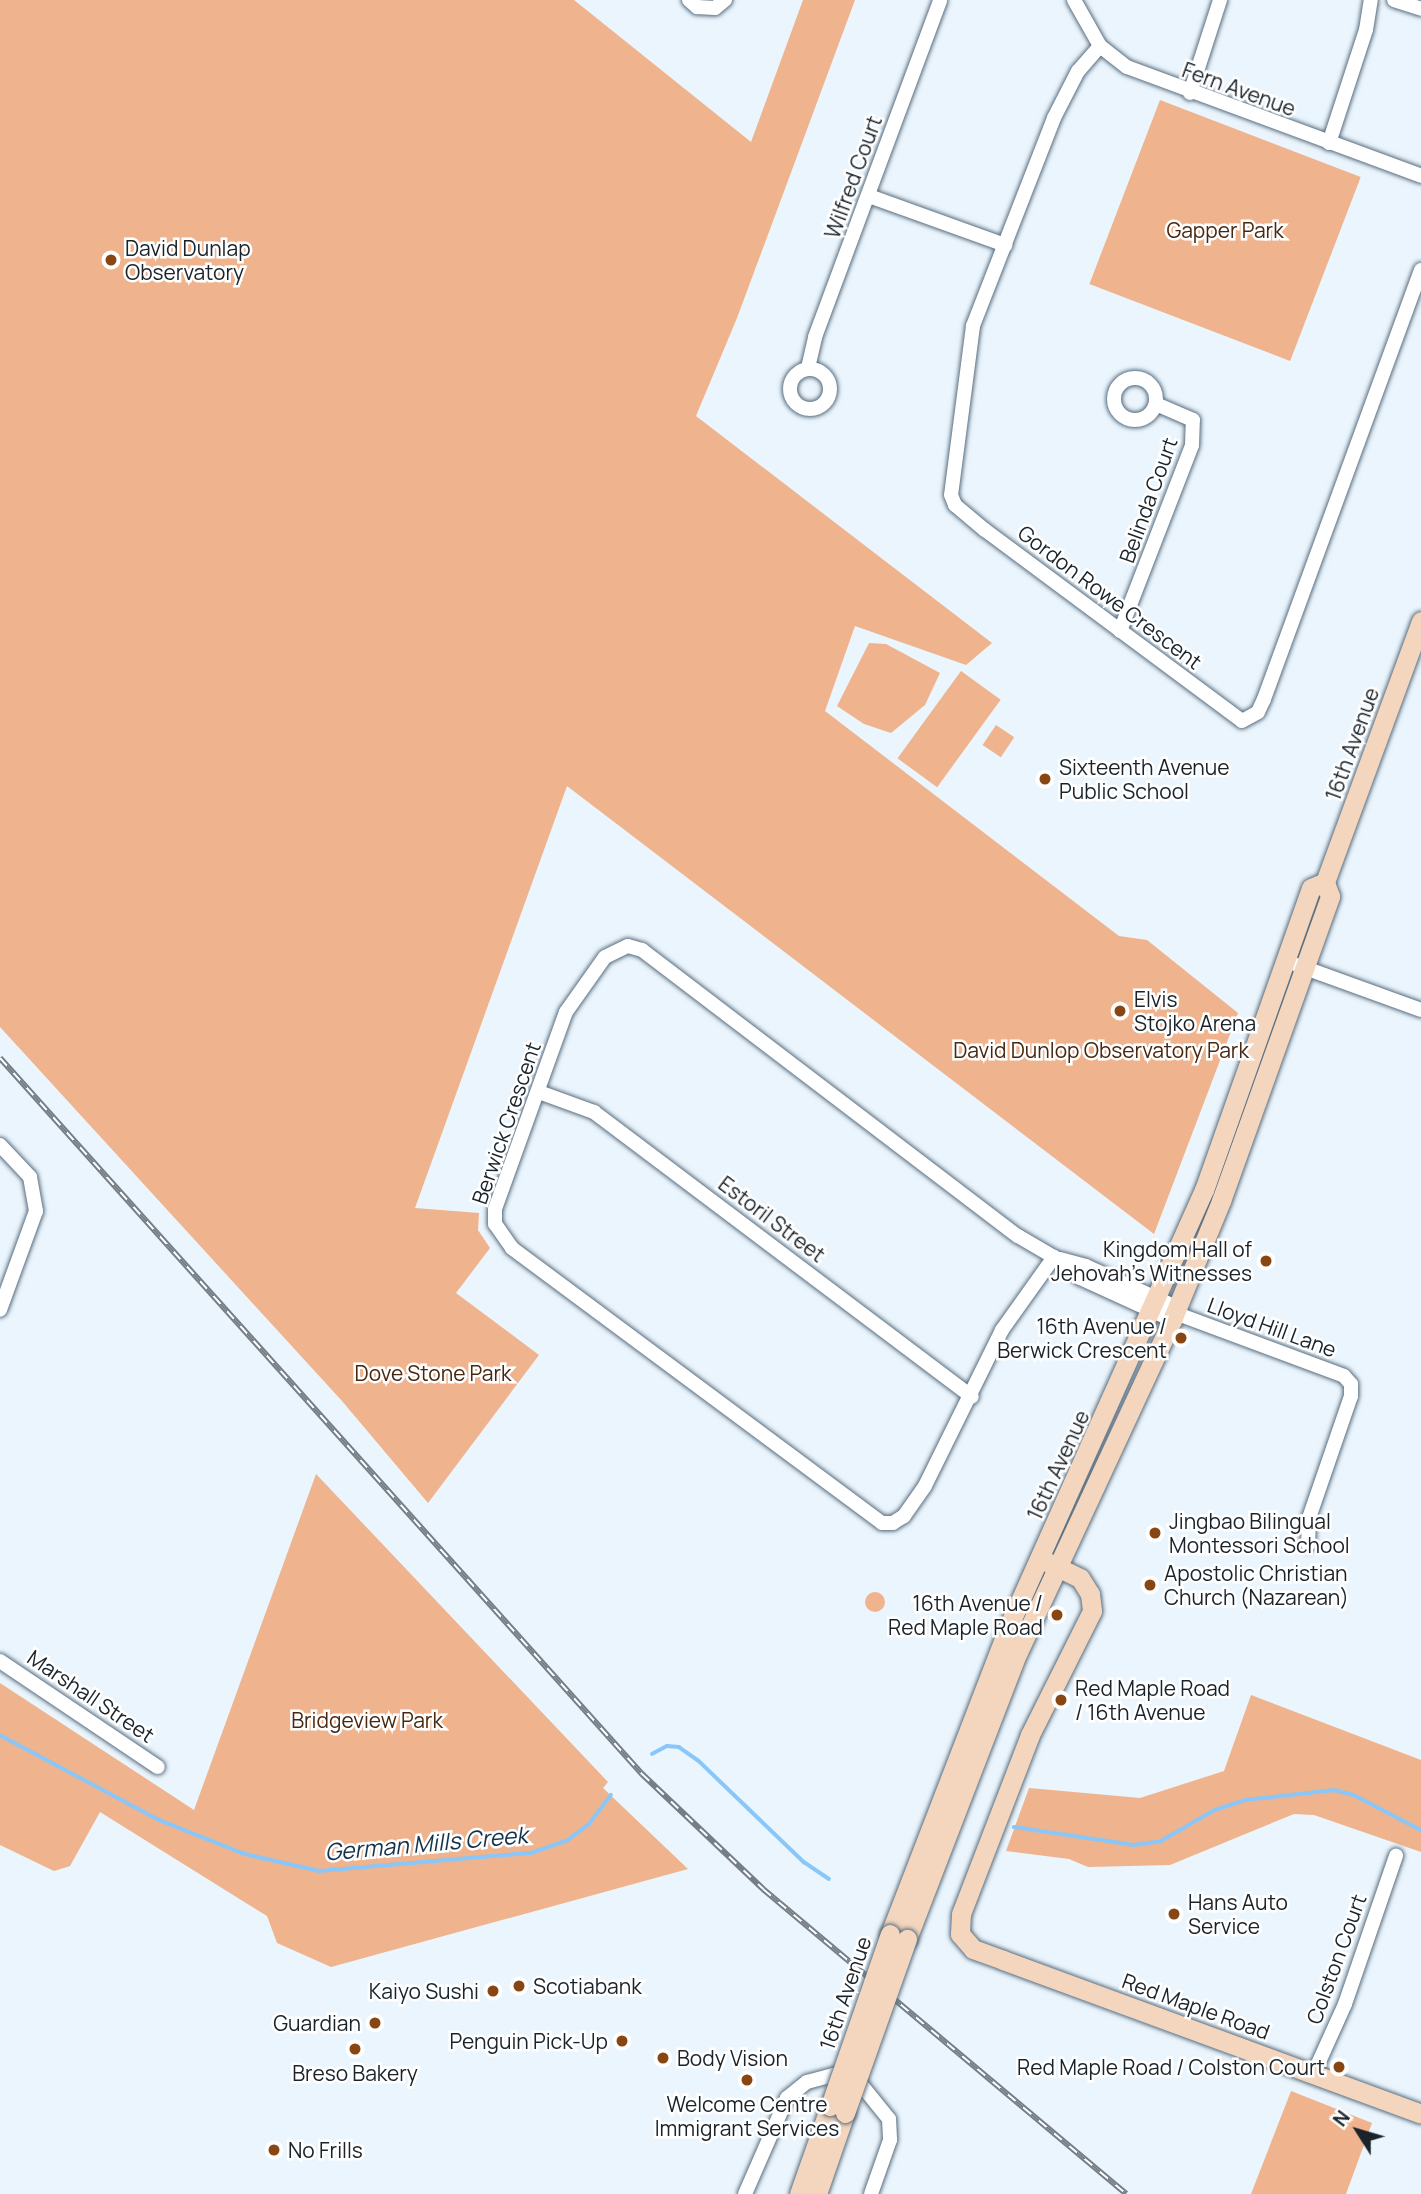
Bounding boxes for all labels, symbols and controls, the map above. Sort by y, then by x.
street label: Fern Avenue [1179,57,1299,121]
street label: Wilfred Court [819,112,887,242]
park label: Gapper Park [1166,217,1284,243]
place label: David Dunlap Observatory [125,235,251,285]
marker: David Dunlap Observatory [103,252,119,268]
street label: Belinda Court [1114,434,1182,566]
street label: Gordon Rowe Crescent [1013,520,1207,674]
street label: 16th Avenue [1320,684,1384,804]
place label: Sixteenth Avenue Public School [1059,754,1230,804]
marker: Sixteenth Avenue Public School [1037,771,1053,787]
place label: Elvis Stojko Arena [1134,986,1256,1036]
marker: Elvis Stojko Arena [1112,1003,1128,1019]
park label: David Dunlop Observatory Park [953,1037,1249,1063]
street label: Berwick Crescent [466,1039,546,1207]
street label: Estoril Street [714,1171,830,1267]
place label: Kingdom Hall of Jehovah's Witnesses [1051,1236,1252,1286]
marker: Kingdom Hall of Jehovah's Witnesses [1258,1253,1274,1269]
street label: Lloyd Hill Lane [1204,1292,1340,1362]
place label: 16th Avenue / Berwick Crescent [997,1313,1167,1363]
marker: 16th Avenue / Berwick Crescent [1173,1330,1189,1346]
park label: Dove Stone Park [355,1360,511,1386]
street label: 16th Avenue [1022,1406,1094,1524]
place label: Jingbao Bilingual Montessori School [1169,1508,1350,1558]
marker: Jingbao Bilingual Montessori School [1147,1525,1163,1541]
place label: Apostolic Christian Church (Nazarean) [1164,1560,1349,1610]
marker: Apostolic Christian Church (Nazarean) [1142,1577,1158,1593]
place label: 16th Avenue / Red Maple Road [888,1590,1043,1640]
marker: 16th Avenue / Red Maple Road [1049,1607,1065,1623]
street label: Marshall Street [23,1644,159,1748]
place label: Red Maple Road / 16th Avenue [1075,1675,1230,1725]
marker: Red Maple Road / 16th Avenue [1053,1692,1069,1708]
park label: Bridgeview Park [291,1707,443,1733]
water label: German Mills Creek [323,1820,529,1866]
place label: Hans Auto Service [1188,1889,1288,1939]
street label: Colston Court [1301,1891,1371,2027]
marker: Hans Auto Service [1166,1906,1182,1922]
street label: 16th Avenue [814,1933,876,2053]
street label: Red Maple Road [1119,1968,1273,2044]
place label: Scotiabank [533,1973,642,1999]
place label: Kaiyo Sushi [369,1978,479,2004]
marker: Scotiabank [511,1978,527,1994]
marker: Kaiyo Sushi [485,1983,501,1999]
place label: Guardian [273,2010,361,2036]
marker: Guardian [367,2015,383,2031]
place label: Penguin Pick-Up [449,2028,608,2054]
marker: Penguin Pick-Up [614,2033,630,2049]
marker: Breso Bakery [347,2041,363,2057]
place label: Body Vision [677,2045,788,2071]
marker: Body Vision [655,2050,671,2066]
place label: Red Maple Road / Colston Court [1017,2054,1325,2080]
marker: Red Maple Road / Colston Court [1331,2059,1347,2075]
place label: Breso Bakery [292,2060,418,2086]
marker: Welcome Centre Immigrant Services [739,2072,755,2088]
place label: Welcome Centre Immigrant Services [655,2091,839,2141]
north arrow [1323,2096,1393,2166]
text: N [1327,2105,1356,2132]
place label: No Frills [288,2137,363,2163]
marker: No Frills [266,2142,282,2158]

